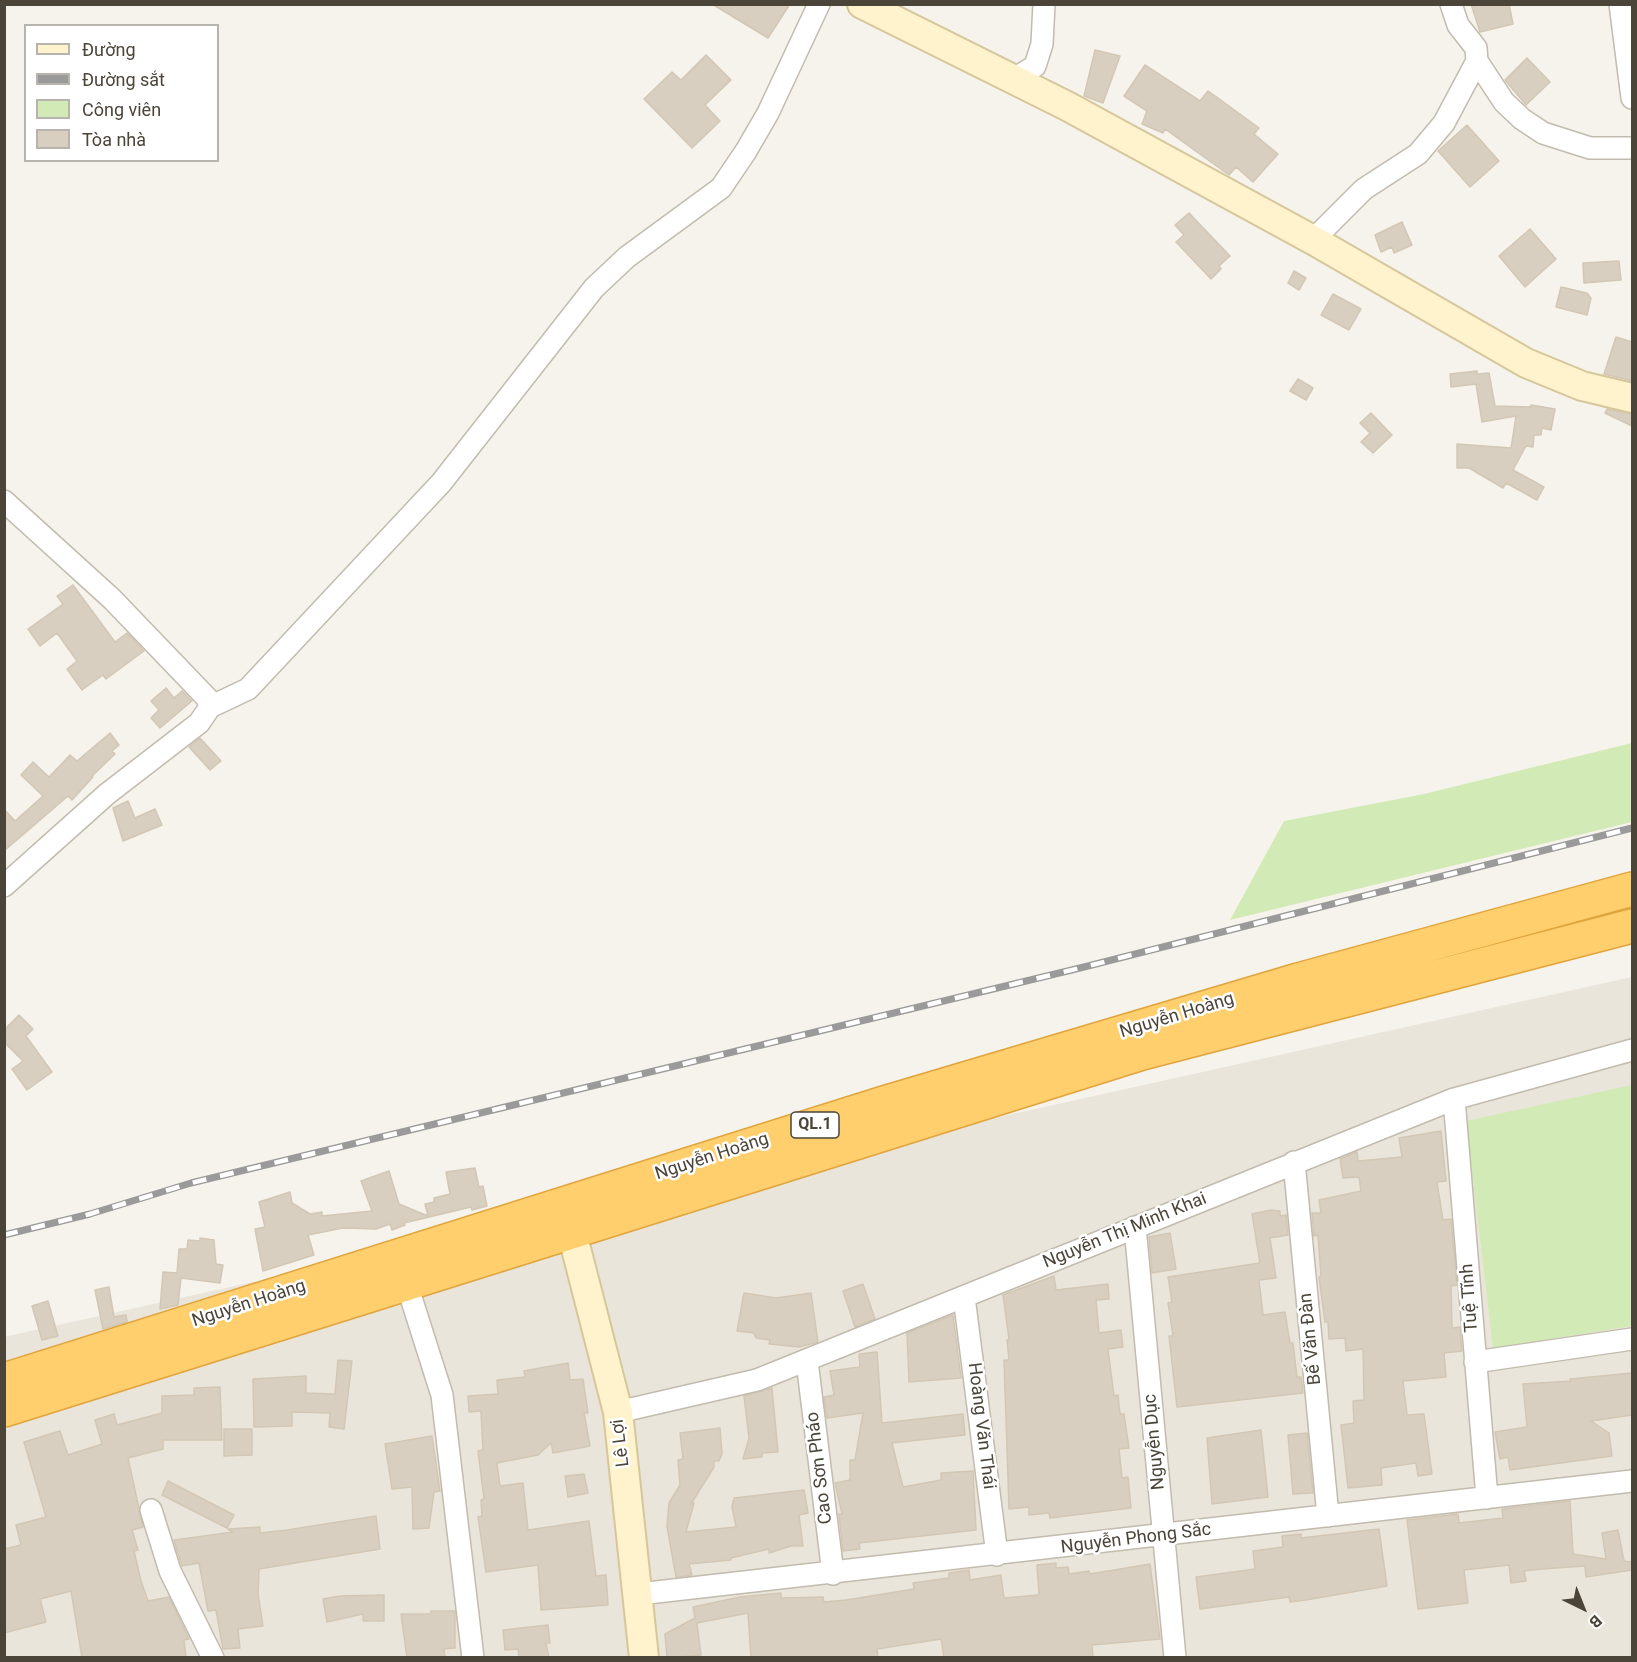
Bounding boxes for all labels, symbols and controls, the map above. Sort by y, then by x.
legend [24,24,219,162]
text: Đường [82,39,136,60]
text: Đường sắt [82,69,165,90]
text: Công viên [82,99,161,120]
text: Tòa nhà [82,129,146,150]
street label: Nguyễn Hoàng [1117,988,1237,1044]
road number: QL.1 [791,1112,839,1138]
street label: Nguyễn Hoàng [652,1128,772,1186]
street label: Nguyễn Thị Minh Khai [1040,1188,1210,1274]
street label: Tuệ Tĩnh [1457,1263,1483,1333]
street label: Nguyễn Hoàng [189,1275,309,1333]
street label: Bế Văn Đàn [1295,1292,1327,1386]
street label: Hoàng Văn Thái [963,1361,999,1491]
street label: Nguyễn Dục [1140,1393,1170,1491]
street label: Cao Sơn Pháo [802,1411,838,1525]
street label: Lê Lợi [607,1418,635,1468]
street label: Nguyễn Phong Sắc [1060,1519,1212,1559]
north arrow [1553,1578,1613,1638]
text: B [1585,1611,1606,1632]

